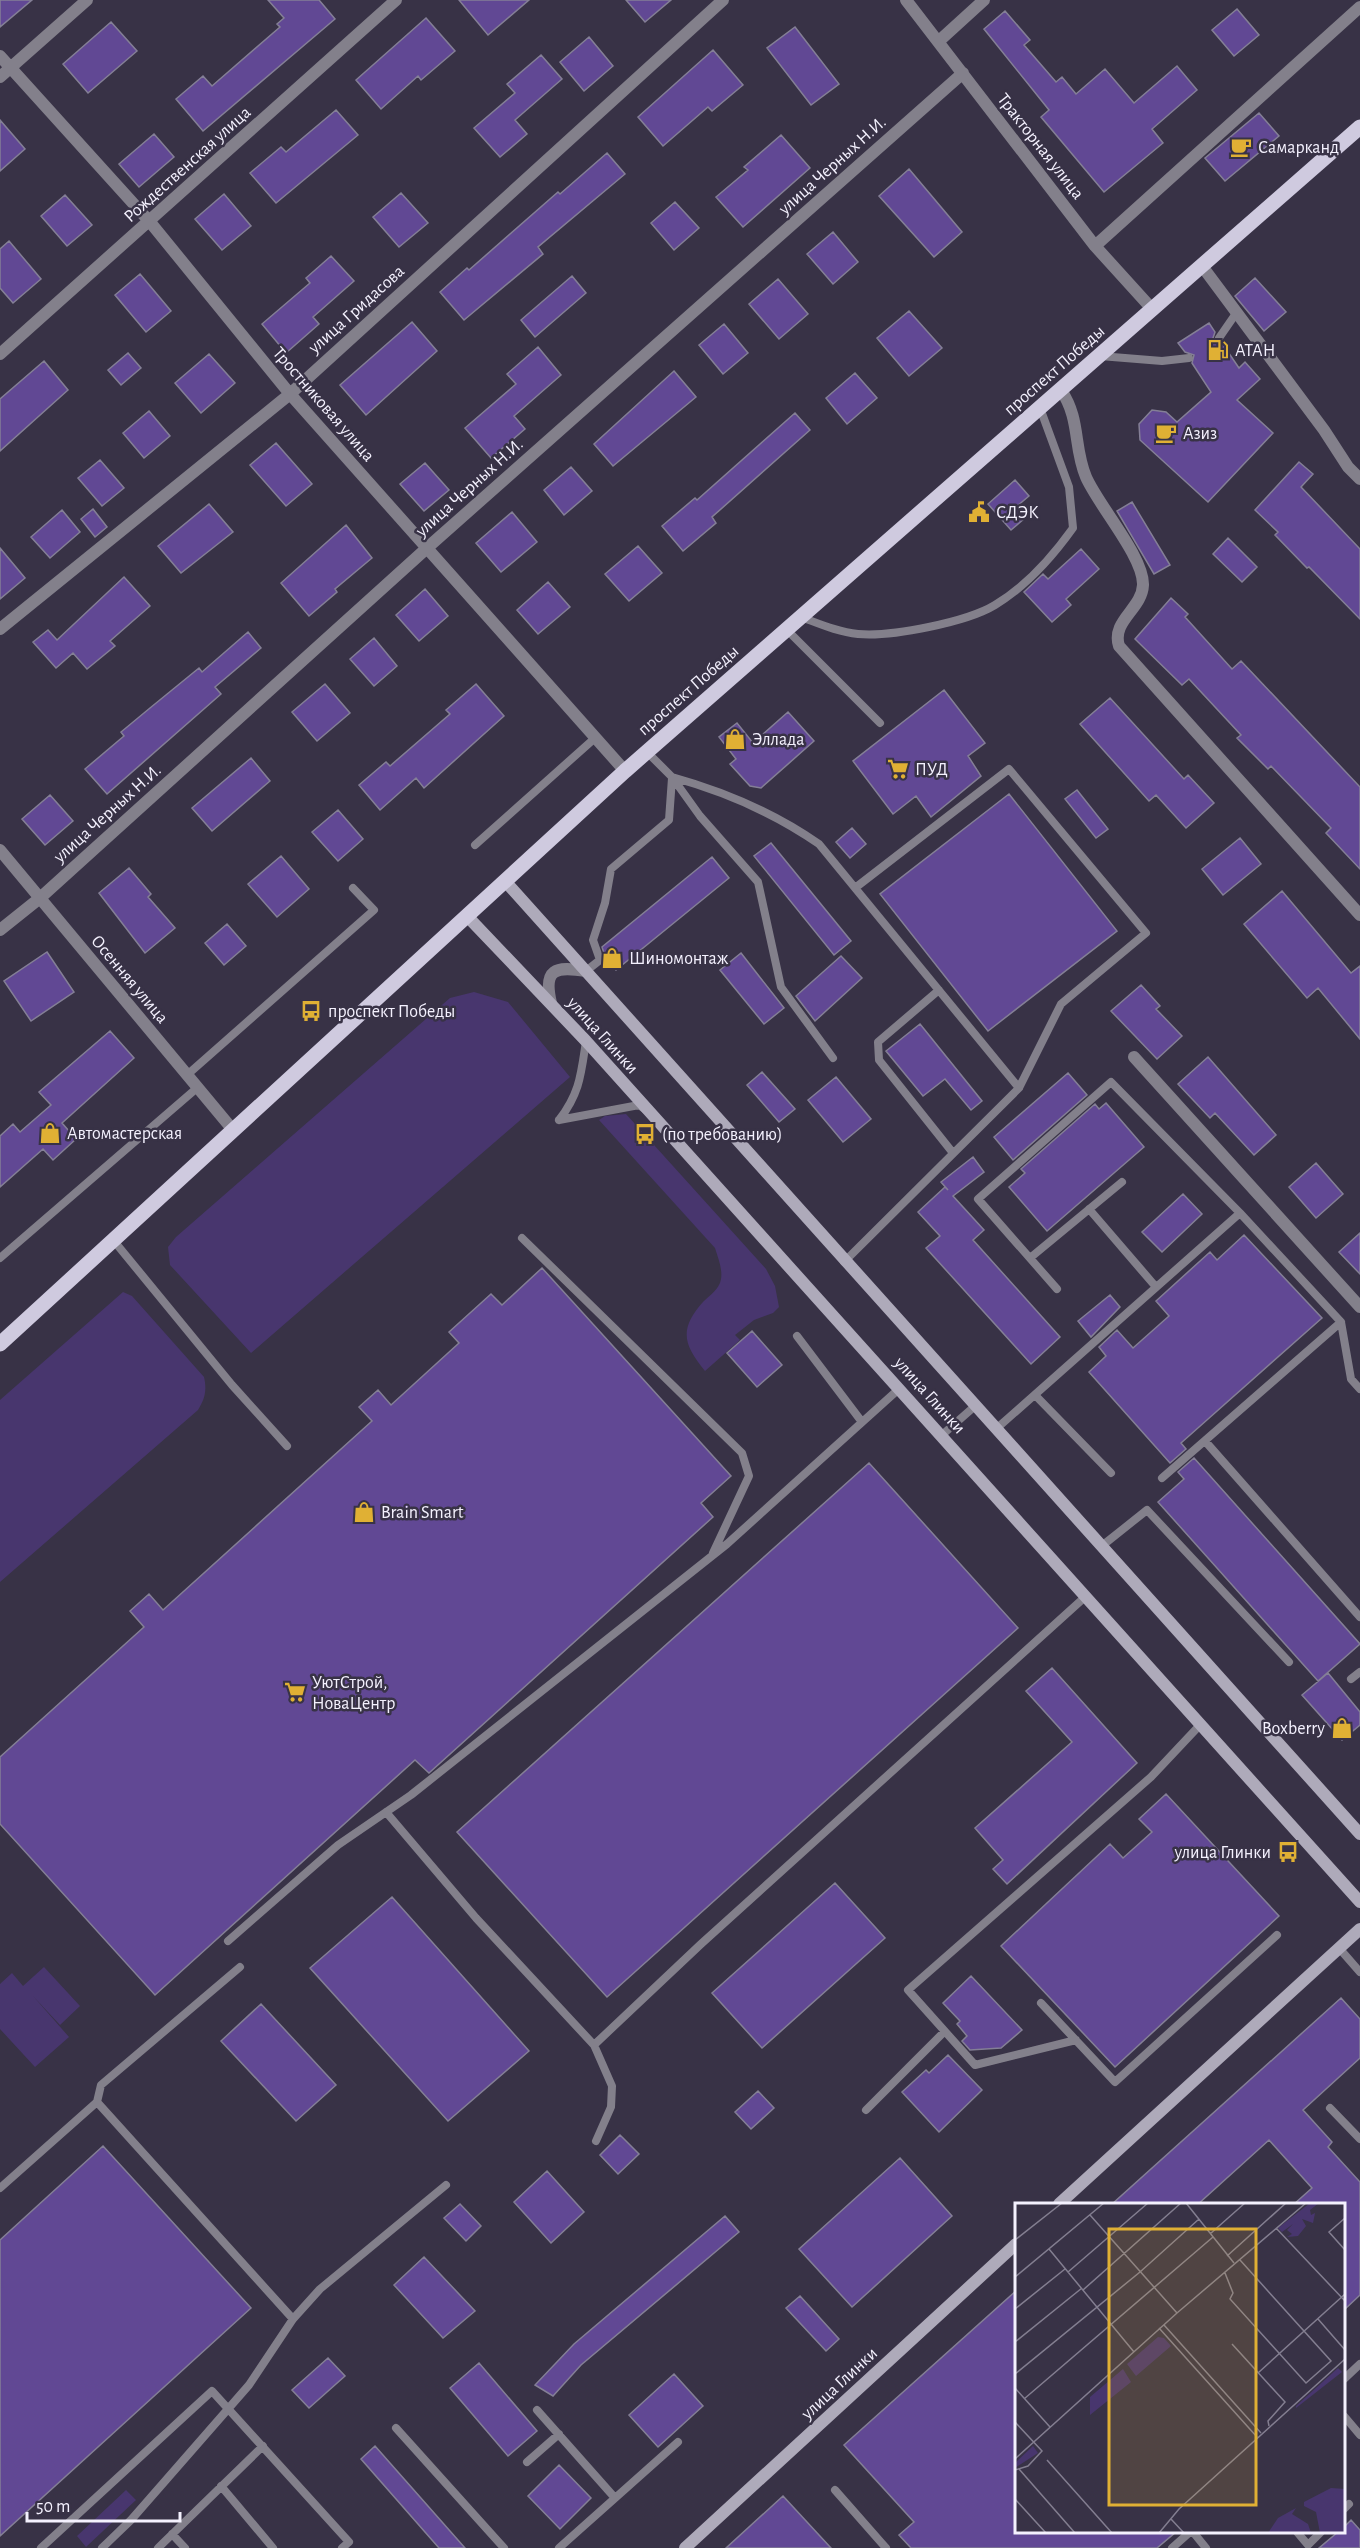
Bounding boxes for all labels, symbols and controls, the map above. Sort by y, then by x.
street label: Тракторная улица [994,90,1087,203]
street label: Рождественская улица [121,103,254,226]
street label: улица Черных Н.И. [775,113,890,219]
cafe icon: Самарканд [1229,135,1253,159]
place label: Самарканд [1258,139,1339,157]
street label: улица Гридасова [305,262,408,358]
street label: проспект Победы [1000,321,1109,419]
fuel station icon: АТАН [1206,338,1230,362]
place label: АТАН [1235,342,1275,360]
street label: Тростниковая улица [269,344,378,465]
cafe icon: Азиз [1154,421,1178,445]
place label: Азиз [1183,425,1217,443]
street label: улица Черных Н.И. [412,435,527,541]
public building icon: СДЭК [967,500,991,524]
place label: СДЭК [996,504,1039,522]
street label: проспект Победы [634,641,743,739]
shop icon: Эллада [723,727,747,751]
place label: Эллада [752,731,805,749]
supermarket icon: ПУД [886,757,910,781]
street label: улица Черных Н.И. [50,761,165,867]
place label: ПУД [915,761,948,779]
street label: Осенняя улица [87,932,171,1027]
shop icon: Шиномонтаж [600,946,624,970]
place label: Шиномонтаж [629,950,729,968]
street label: улица Глинки [563,993,641,1078]
bus stop icon: проспект Победы [299,999,323,1023]
place label: проспект Победы [328,1002,455,1021]
shop icon: Автомастерская [38,1121,62,1145]
bus stop icon: (по требованию) [633,1122,657,1146]
place label: Автомастерская [67,1125,182,1143]
place label: (по требованию) [662,1125,783,1144]
street label: улица Глинки [890,1353,968,1438]
shop icon: Brain Smart [352,1500,376,1524]
place label: Brain Smart [381,1504,464,1522]
place label: УютСтрой, НоваЦентр [312,1674,395,1713]
supermarket icon: УютСтрой, НоваЦентр [283,1680,307,1704]
shop icon: Boxberry [1330,1716,1354,1740]
place label: Boxberry [1262,1720,1325,1738]
bus stop icon: улица Глинки [1276,1840,1300,1864]
place label: улица Глинки [1173,1844,1271,1862]
inset map [1015,2203,1345,2533]
street label: улица Глинки [798,2344,881,2424]
scale bar [27,2485,180,2523]
text: 50 m [36,2498,70,2516]

